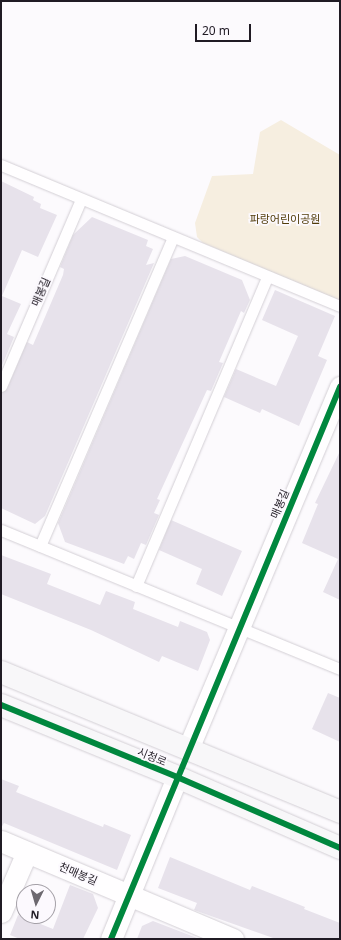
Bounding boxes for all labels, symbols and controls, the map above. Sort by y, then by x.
scale bar [197,16,253,42]
text: 20 m [202,22,230,39]
park label: 파랑어린이공원 [250,212,320,226]
street label: 매봉길 [29,275,53,309]
street label: 매봉길 [268,487,292,521]
street label: 시청로 [135,745,169,769]
street label: 천매봉길 [57,860,99,888]
north arrow [16,884,56,924]
text: N [30,908,40,923]

